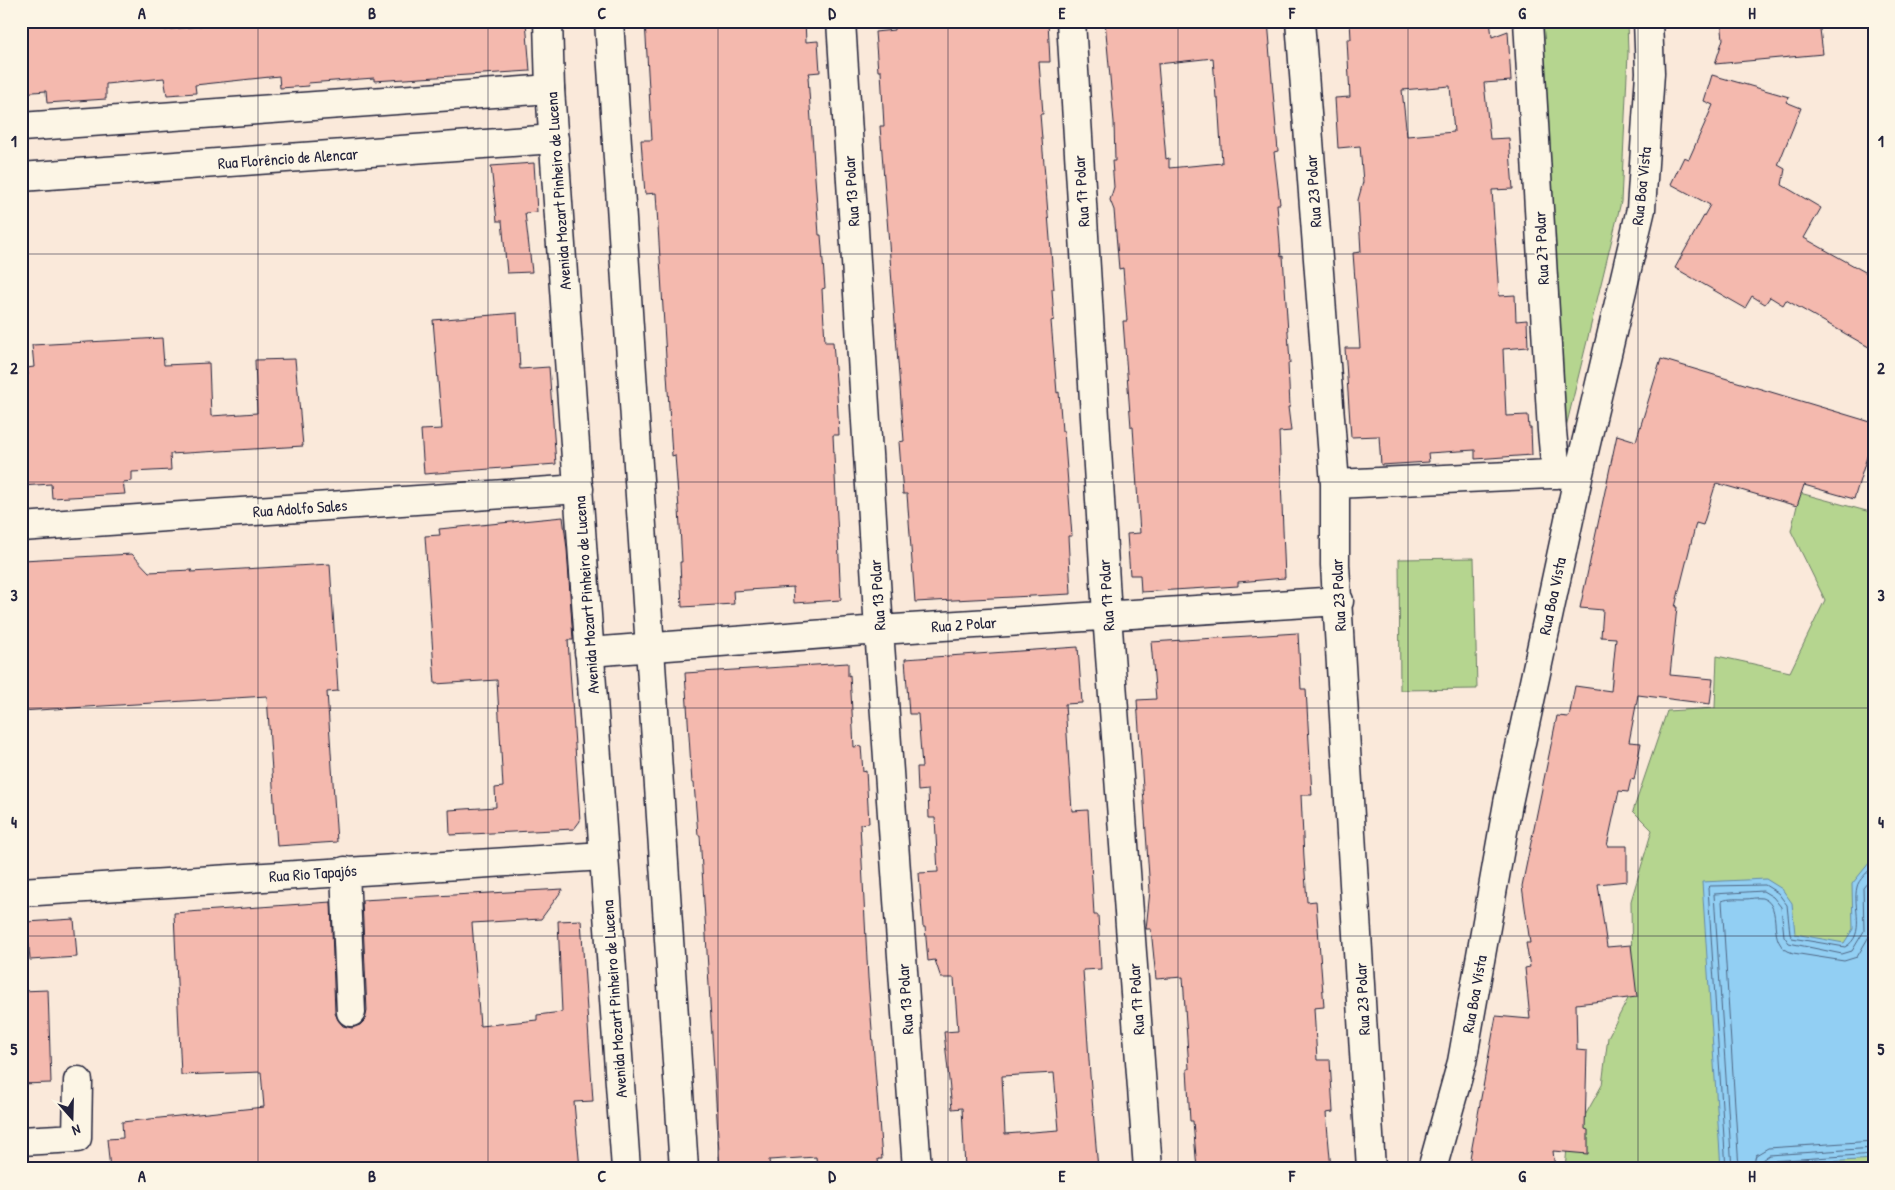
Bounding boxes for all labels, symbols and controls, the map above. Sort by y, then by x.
text: A [138,2,146,24]
text: B [368,2,376,24]
text: C [598,2,607,24]
text: D [828,2,836,24]
text: E [1058,2,1066,24]
text: F [1288,2,1296,24]
text: G [1518,2,1526,24]
text: H [1748,2,1756,24]
street label: Avenida Mozart Pinheiro de Lucena [540,91,576,291]
text: 1 [11,130,17,152]
text: 1 [1878,130,1884,152]
street label: Rua Florêncio de Alencar [217,142,359,174]
street label: Rua Boa Vista [1626,146,1656,226]
street label: Rua 17 Polar [1068,154,1094,228]
street label: Rua 23 Polar [1299,154,1327,228]
street label: Rua 13 Polar [838,155,864,227]
street label: Rua 27 Polar [1528,211,1554,285]
text: 2 [10,357,18,379]
text: 2 [1877,357,1885,379]
street label: Rua Adolfo Sales [252,494,348,522]
street label: Avenida Mozart Pinheiro de Lucena [568,495,604,695]
street label: Rua Boa Vista [1533,555,1571,637]
street label: Rua 17 Polar [1093,558,1119,632]
street label: Rua 23 Polar [1325,558,1351,632]
street label: Rua 13 Polar [864,559,890,631]
text: 3 [10,584,18,606]
text: 3 [1877,584,1885,606]
street label: Rua 2 Polar [931,611,997,637]
text: 4 [11,811,17,833]
text: 4 [1878,811,1884,833]
street label: Rua Rio Tapajós [268,859,358,887]
street label: Avenida Mozart Pinheiro de Lucena [596,899,632,1099]
street label: Rua Boa Vista [1456,953,1492,1035]
street label: Rua 17 Polar [1123,962,1149,1036]
street label: Rua 23 Polar [1349,962,1375,1036]
street label: Rua 13 Polar [892,963,918,1035]
text: 5 [11,1038,18,1060]
text: 5 [1878,1038,1885,1060]
north arrow [48,1092,98,1142]
text: N [69,1120,83,1141]
text: A [138,1165,146,1187]
text: B [368,1165,376,1187]
text: C [598,1165,607,1187]
text: D [828,1165,836,1187]
text: E [1058,1165,1066,1187]
text: F [1288,1165,1296,1187]
text: G [1518,1165,1526,1187]
text: H [1748,1165,1756,1187]

